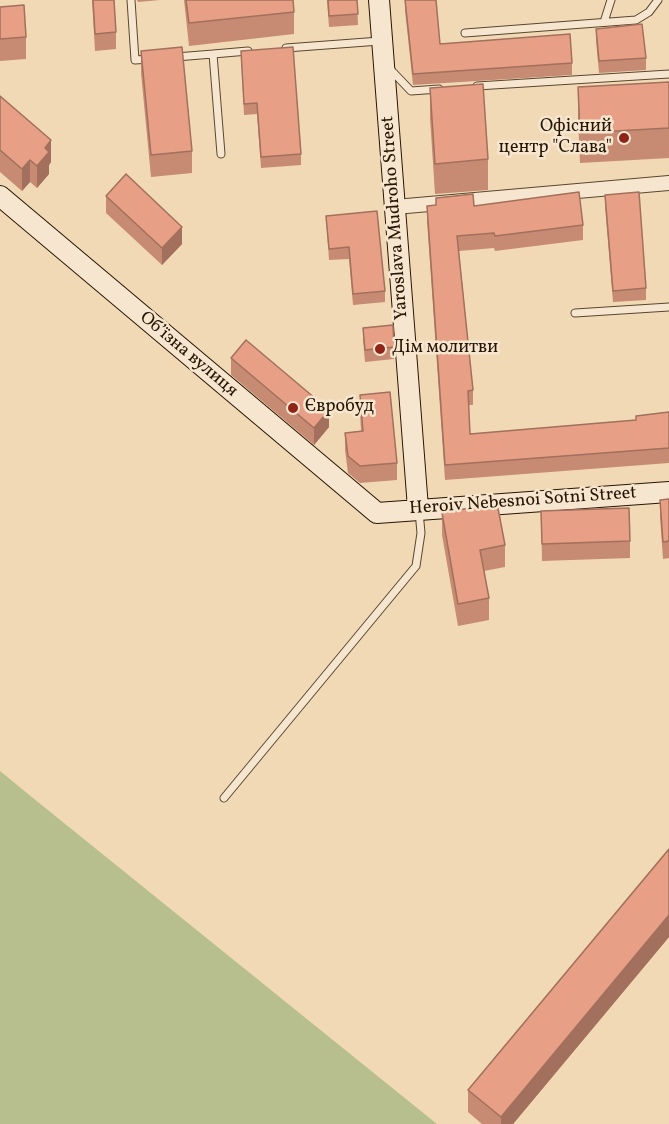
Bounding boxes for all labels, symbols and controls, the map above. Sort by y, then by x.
street label: Yaroslava Mudroho Street [378,115,414,321]
place label: Офісний центр "Слава" [499,117,612,160]
marker: Офісний центр "Слава" [617,131,631,145]
street label: Об’їзна вулиця [134,308,242,402]
place label: Дім молитви [392,338,498,360]
marker: Дім молитви [373,342,387,356]
place label: Євробуд [305,397,374,419]
marker: Євробуд [286,401,300,415]
street label: Heroiv Nebesnoi Sotni Street [409,483,637,521]

